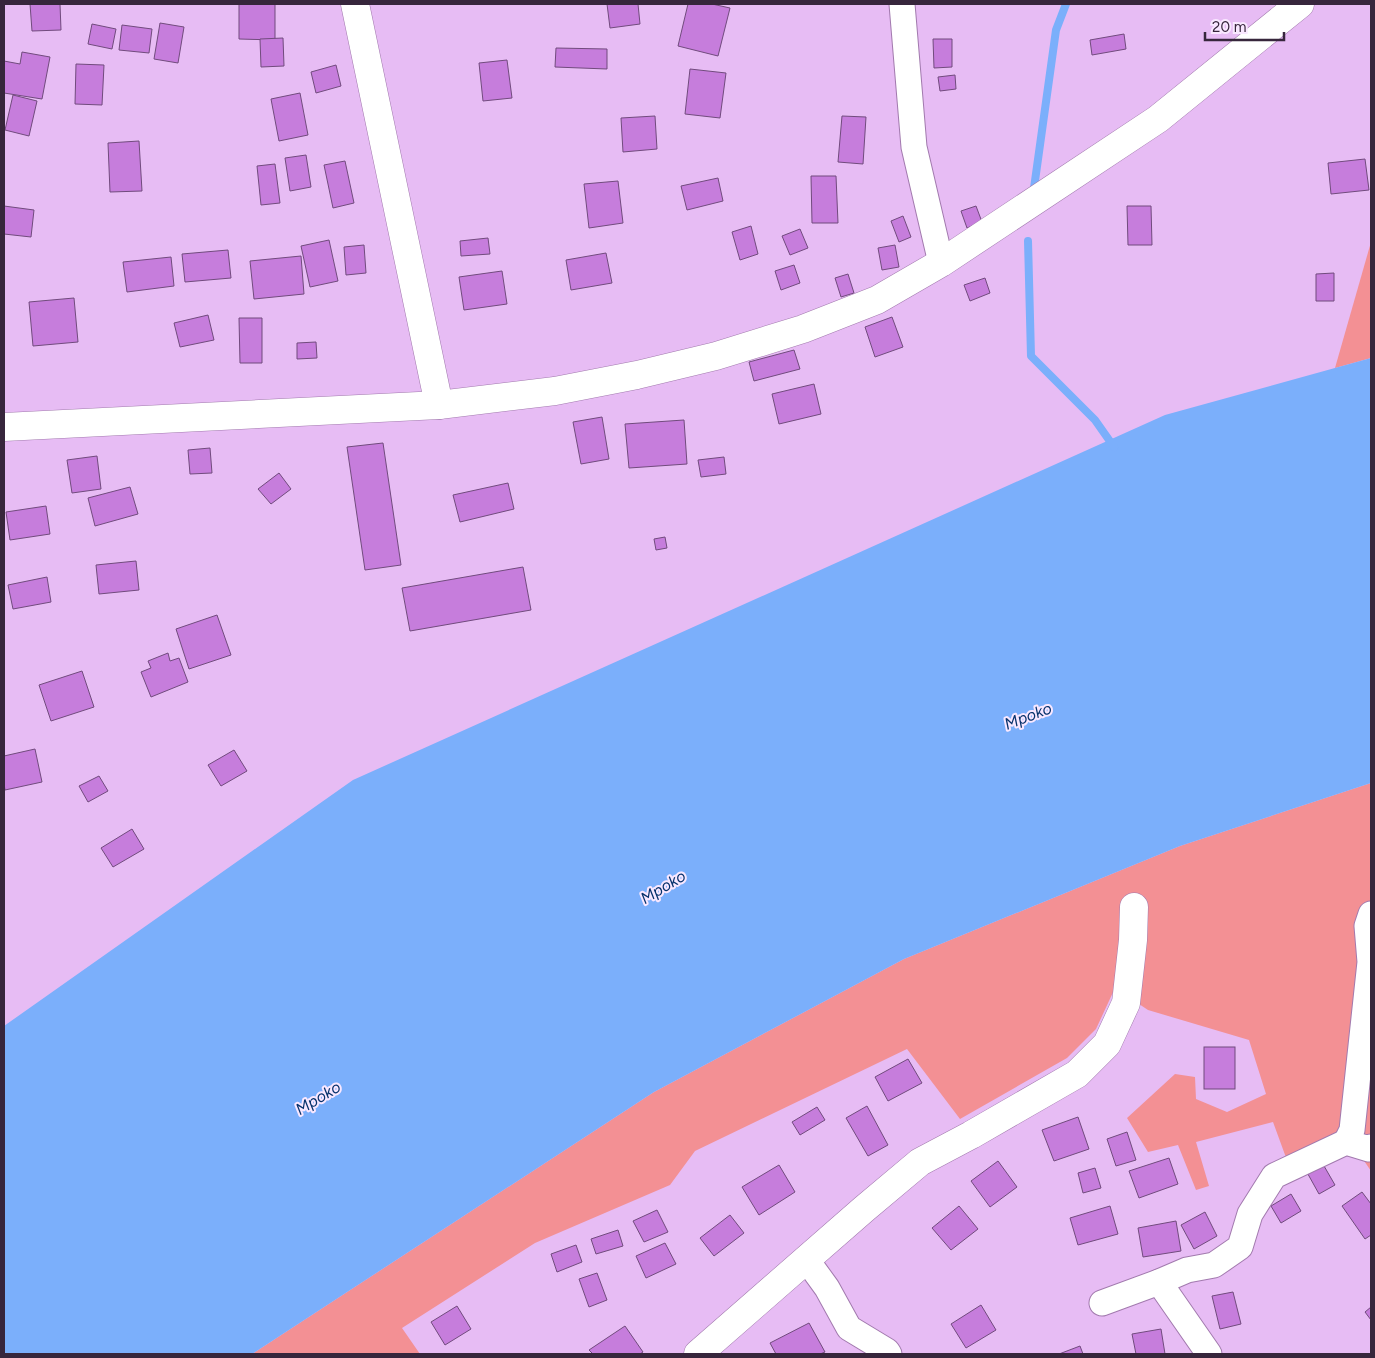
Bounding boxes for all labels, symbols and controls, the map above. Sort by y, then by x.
scale bar [1205,10,1284,42]
text: 20 m [1212,18,1246,36]
water label: Mpoko [1002,698,1054,734]
water label: Mpoko [637,866,689,908]
water label: Mpoko [292,1077,344,1119]

